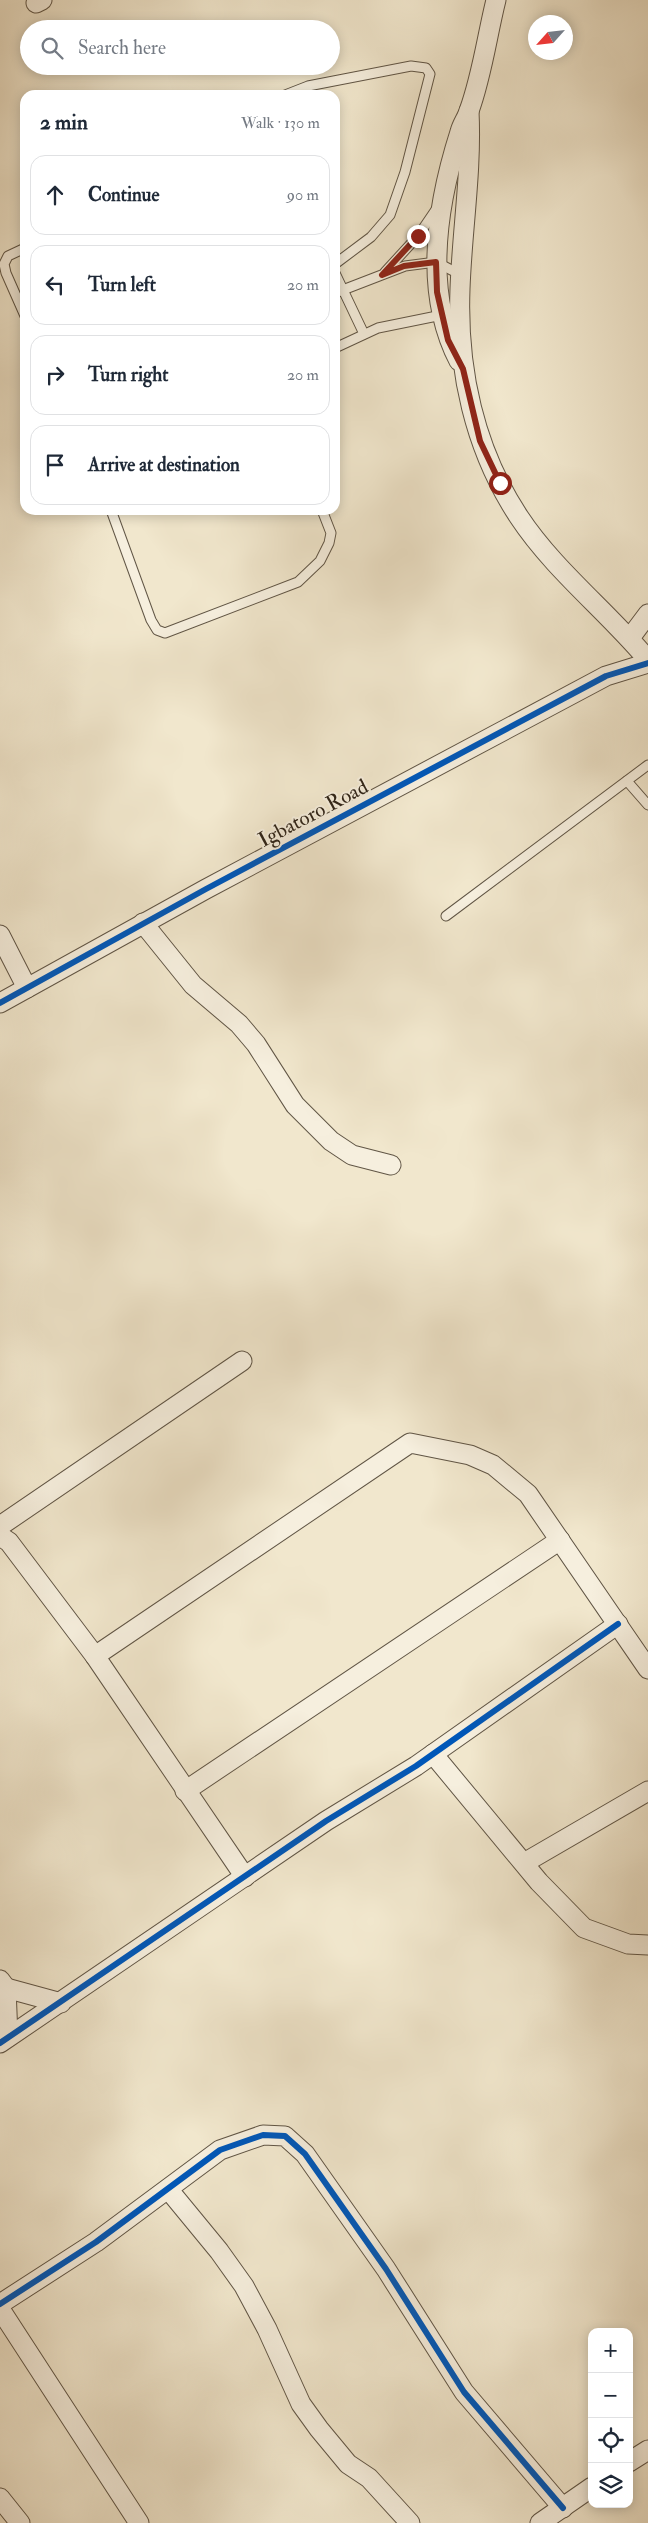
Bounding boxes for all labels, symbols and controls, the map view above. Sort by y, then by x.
north arrow [528,15,573,60]
search box [20,20,340,75]
icon: search [38,34,66,62]
text: Search here [78,36,166,60]
text: 2 min [40,109,88,136]
text: Walk · 130 m [241,113,320,133]
icon: ahead [41,181,69,209]
text: Continue [88,183,159,207]
text: 90 m [287,185,319,205]
route end [407,225,430,248]
icon: left [41,271,69,299]
text: Turn left [88,273,156,297]
text: 20 m [287,275,319,295]
icon: right [41,361,69,389]
text: Turn right [88,363,168,387]
text: 20 m [287,365,319,385]
icon: arrive [41,451,69,479]
text: Arrive at destination [88,453,240,477]
route start [489,472,512,495]
street label: Igbatoro Road [254,773,373,854]
map controls [588,2328,633,2508]
button: + [588,2328,633,2373]
button: − [588,2373,633,2418]
button: locate [588,2418,633,2463]
button: layers [588,2463,633,2508]

